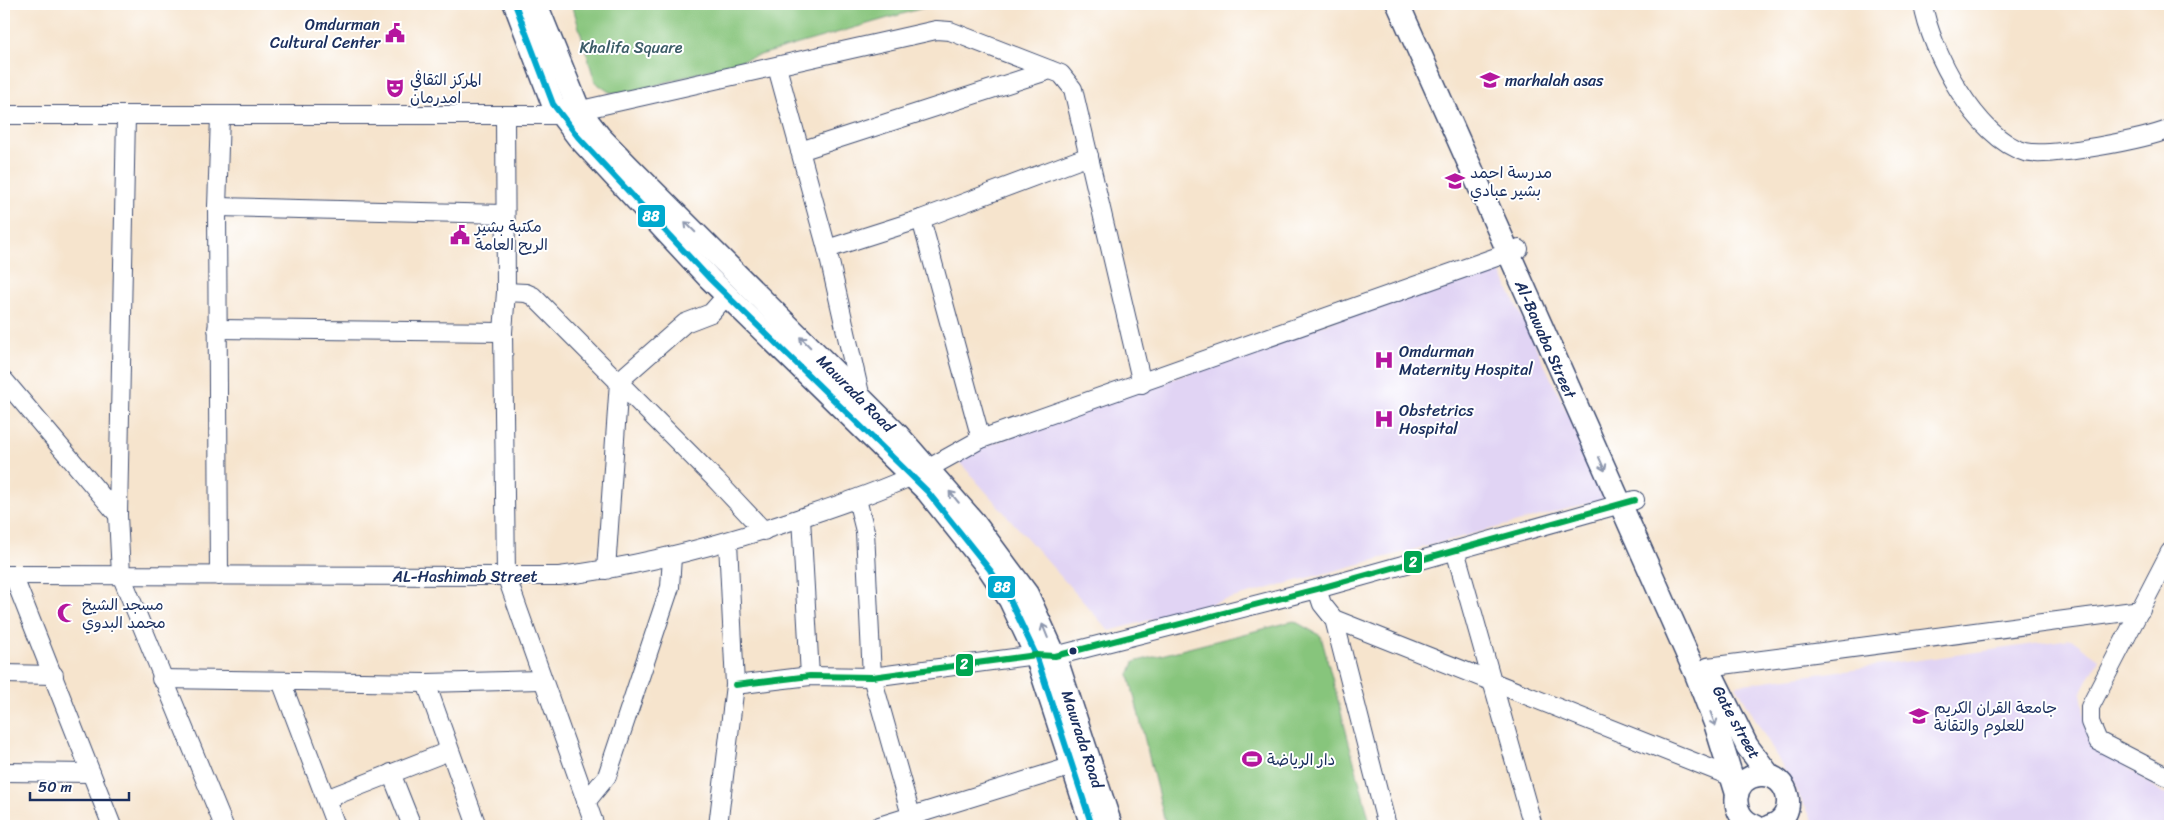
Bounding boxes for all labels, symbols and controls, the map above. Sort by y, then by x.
place label: Omdurman Cultural Center [270,10,381,57]
public building icon: Omdurman Cultural Center [384,22,406,44]
park label: Khalifa Square [580,33,683,62]
place label: المركز الثقافي امدرمان [410,65,482,112]
place label: marhalah asas [1505,66,1604,95]
school or university icon: marhalah asas [1479,69,1501,91]
theatre icon: المركز الثقافي امدرمان [384,77,406,99]
place label: مدرسة احمد بشير عبادي [1470,158,1552,205]
school or university icon: مدرسة احمد بشير عبادي [1444,170,1466,192]
line badge: 88 [637,204,666,228]
text: 88 [642,204,660,229]
place label: مكتبة بشير الريح العامة [473,212,548,259]
one-way arrow [684,221,696,234]
public building icon: مكتبة بشير الريح العامة [449,224,471,246]
street label: Al-Bawaba Street [1506,274,1585,404]
one-way arrow [799,336,811,348]
place label: Omdurman Maternity Hospital [1399,337,1533,384]
street label: Mawrada Road [809,347,903,441]
hospital icon: Omdurman Maternity Hospital [1373,349,1395,371]
place label: Obstetrics Hospital [1399,396,1474,443]
hospital icon: Obstetrics Hospital [1373,408,1395,430]
one-way arrow [1598,456,1607,471]
one-way arrow [948,491,959,504]
line badge: 2 [1403,550,1423,574]
text: 2 [1408,550,1418,575]
street label: AL-Hashimab Street [391,562,538,591]
line badge: 88 [987,575,1016,599]
text: 88 [993,575,1011,600]
place label: مسجد الشيخ محمد البدوي [82,590,166,637]
mosque icon: مسجد الشيخ محمد البدوي [56,602,78,624]
one-way arrow [1040,624,1049,639]
unlabelled marker [1068,646,1078,656]
text: 2 [959,652,969,677]
line badge: 2 [955,653,974,677]
street label: Gate street [1704,680,1769,765]
street label: Mawrada Road [1053,686,1113,793]
place label: جامعة القران الكريم للعلوم والتقانة [1934,693,2057,740]
school or university icon: جامعة القران الكريم للعلوم والتقانة [1908,705,1930,727]
one-way arrow [1709,711,1718,726]
place label: دار الرياضة [1267,745,1335,774]
sports icon: دار الرياضة [1241,748,1263,770]
scale bar [30,770,129,802]
text: 50 m [38,774,73,800]

